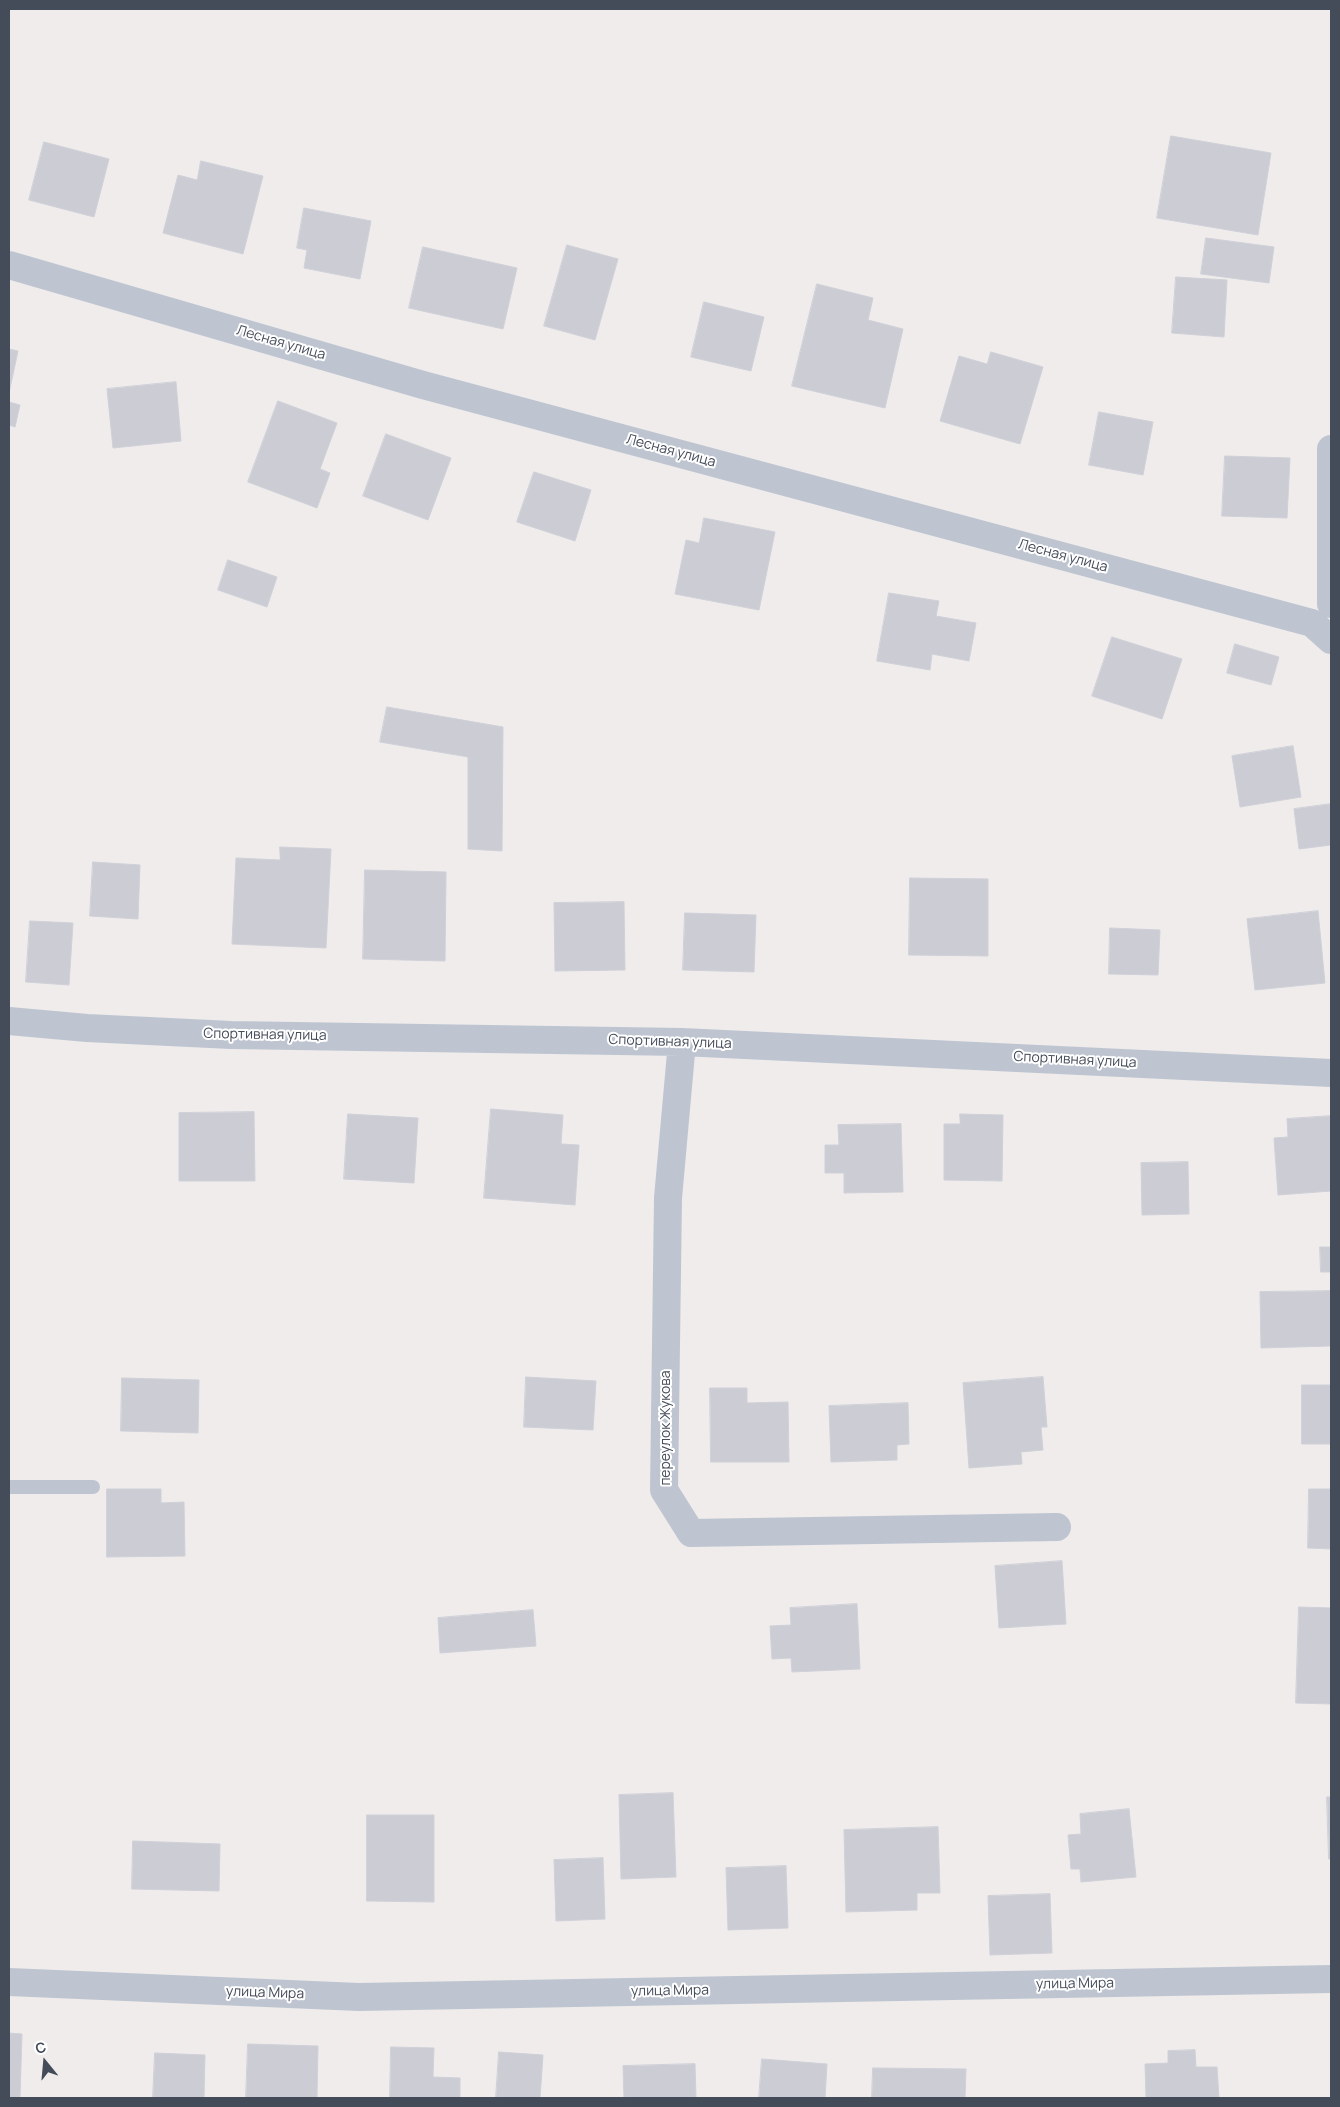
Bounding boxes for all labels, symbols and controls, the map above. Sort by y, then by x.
street label: Лесная улица [235,322,327,364]
street label: Лесная улица [624,431,718,471]
street label: Лесная улица [1016,536,1110,576]
street label: Спортивная улица [203,1026,327,1044]
street label: Спортивная улица [608,1031,732,1053]
street label: Спортивная улица [1013,1048,1137,1072]
street label: переулок Жукова [658,1370,674,1486]
street label: улица Мира [1036,1975,1114,1993]
street label: улица Мира [631,1982,709,2000]
street label: улица Мира [226,1983,304,2003]
north arrow [20,2037,70,2087]
text: С [33,2037,48,2058]

